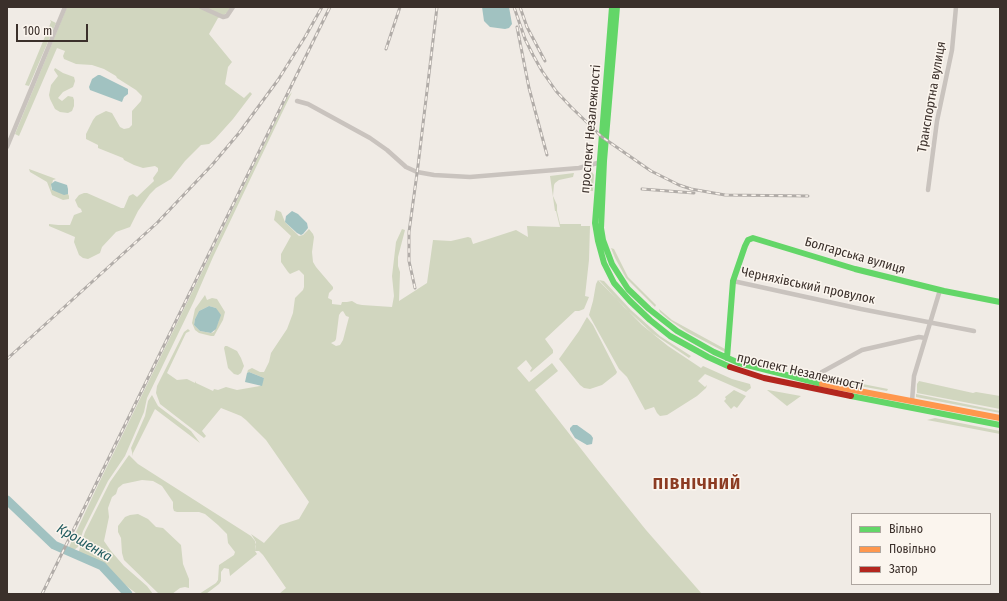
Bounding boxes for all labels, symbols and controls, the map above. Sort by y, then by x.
scale bar [18,16,90,42]
text: 100 m [23,24,52,38]
street label: Транспортна вулиця [915,40,949,154]
street label: проспект Незалежності [578,64,604,194]
street label: Болгарська вулиця [803,234,907,278]
street label: Черняхівський провулок [740,264,876,308]
street label: проспект Незалежності [735,350,865,394]
district label: ПІВНІЧНИЙ [653,474,741,494]
legend [851,513,991,585]
water label: Крошенка [53,520,115,566]
text: Вільно [889,522,923,536]
text: Повільно [889,542,936,556]
text: Затор [889,562,918,576]

